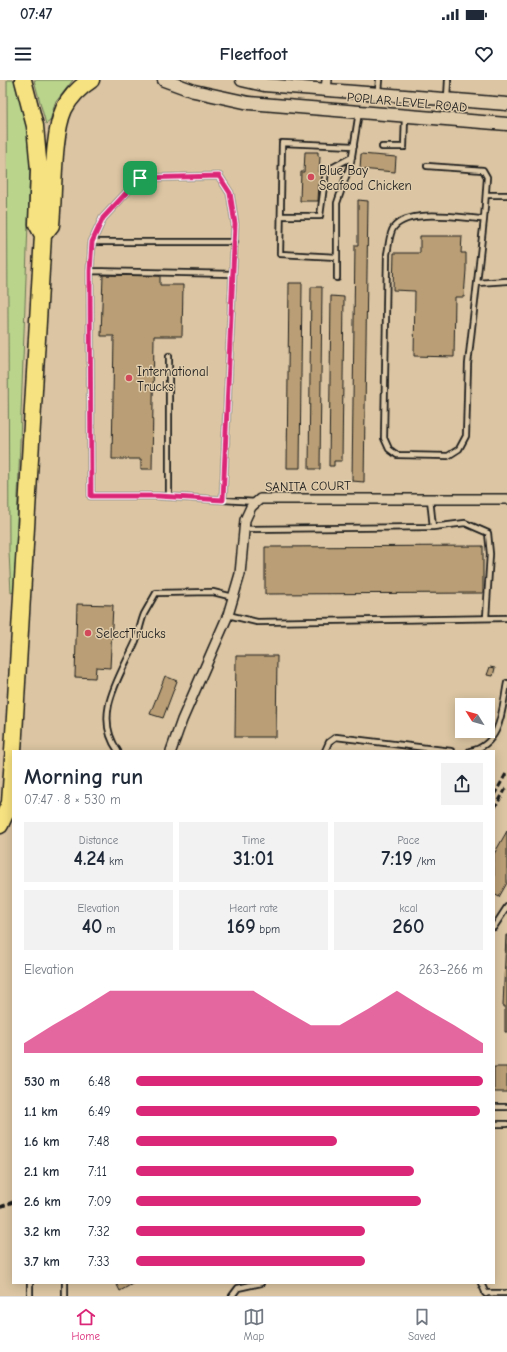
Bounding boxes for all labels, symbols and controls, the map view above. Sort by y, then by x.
text: 07:47 [20,5,52,23]
icon: menu [12,43,34,65]
icon: heart [473,43,495,65]
text: Fleetfoot [219,44,288,65]
street label: POPLAR LEVEL ROAD [346,89,468,115]
pin [123,161,157,195]
place label: Blue Bay Seafood Chicken [319,163,412,193]
icon: arrive [129,167,151,189]
marker: Blue Bay Seafood Chicken [306,172,316,182]
place label: International Trucks [137,364,209,394]
marker: International Trucks [124,373,134,383]
street label: SANITA COURT [265,478,351,494]
place label: SelectTrucks [96,626,166,641]
marker: SelectTrucks [83,628,93,638]
north arrow [455,698,495,738]
map controls [455,698,495,738]
button: share [441,763,483,805]
text: Morning run [24,764,143,790]
text: 07:47 · 8 × 530 m [24,792,121,807]
text: Distance [79,834,118,847]
text: Time [242,834,265,847]
text: Pace [397,834,420,847]
text: 4.24 [74,847,105,870]
text: 31:01 [233,847,274,870]
text: 7:19 [381,847,413,870]
text: km [105,855,123,868]
text: /km [413,855,436,868]
text: Elevation [77,902,120,915]
text: Heart rate [229,902,278,915]
text: kcal [399,902,418,915]
text: 40 [82,915,103,938]
text: 169 [227,915,256,938]
text: 260 [393,915,424,938]
text: m [103,923,115,936]
text: bpm [256,923,280,936]
text: Elevation [24,962,74,977]
text: 263–266 m [419,962,483,977]
text: 530 m [24,1074,60,1089]
text: 6:48 [88,1074,110,1089]
text: 1.1 km [24,1104,58,1119]
text: 6:49 [88,1104,111,1119]
text: 1.6 km [24,1134,60,1149]
text: 7:48 [88,1134,110,1149]
text: 2.1 km [24,1164,59,1179]
text: 7:11 [88,1164,107,1179]
text: 2.6 km [24,1194,61,1209]
text: 7:09 [88,1194,111,1209]
text: 3.2 km [24,1224,61,1239]
text: 7:32 [88,1224,110,1239]
text: 3.7 km [24,1254,60,1269]
text: 7:33 [88,1254,110,1269]
tab: Home [72,1306,100,1343]
tab: Map [243,1306,265,1343]
tab: Saved [408,1306,435,1343]

